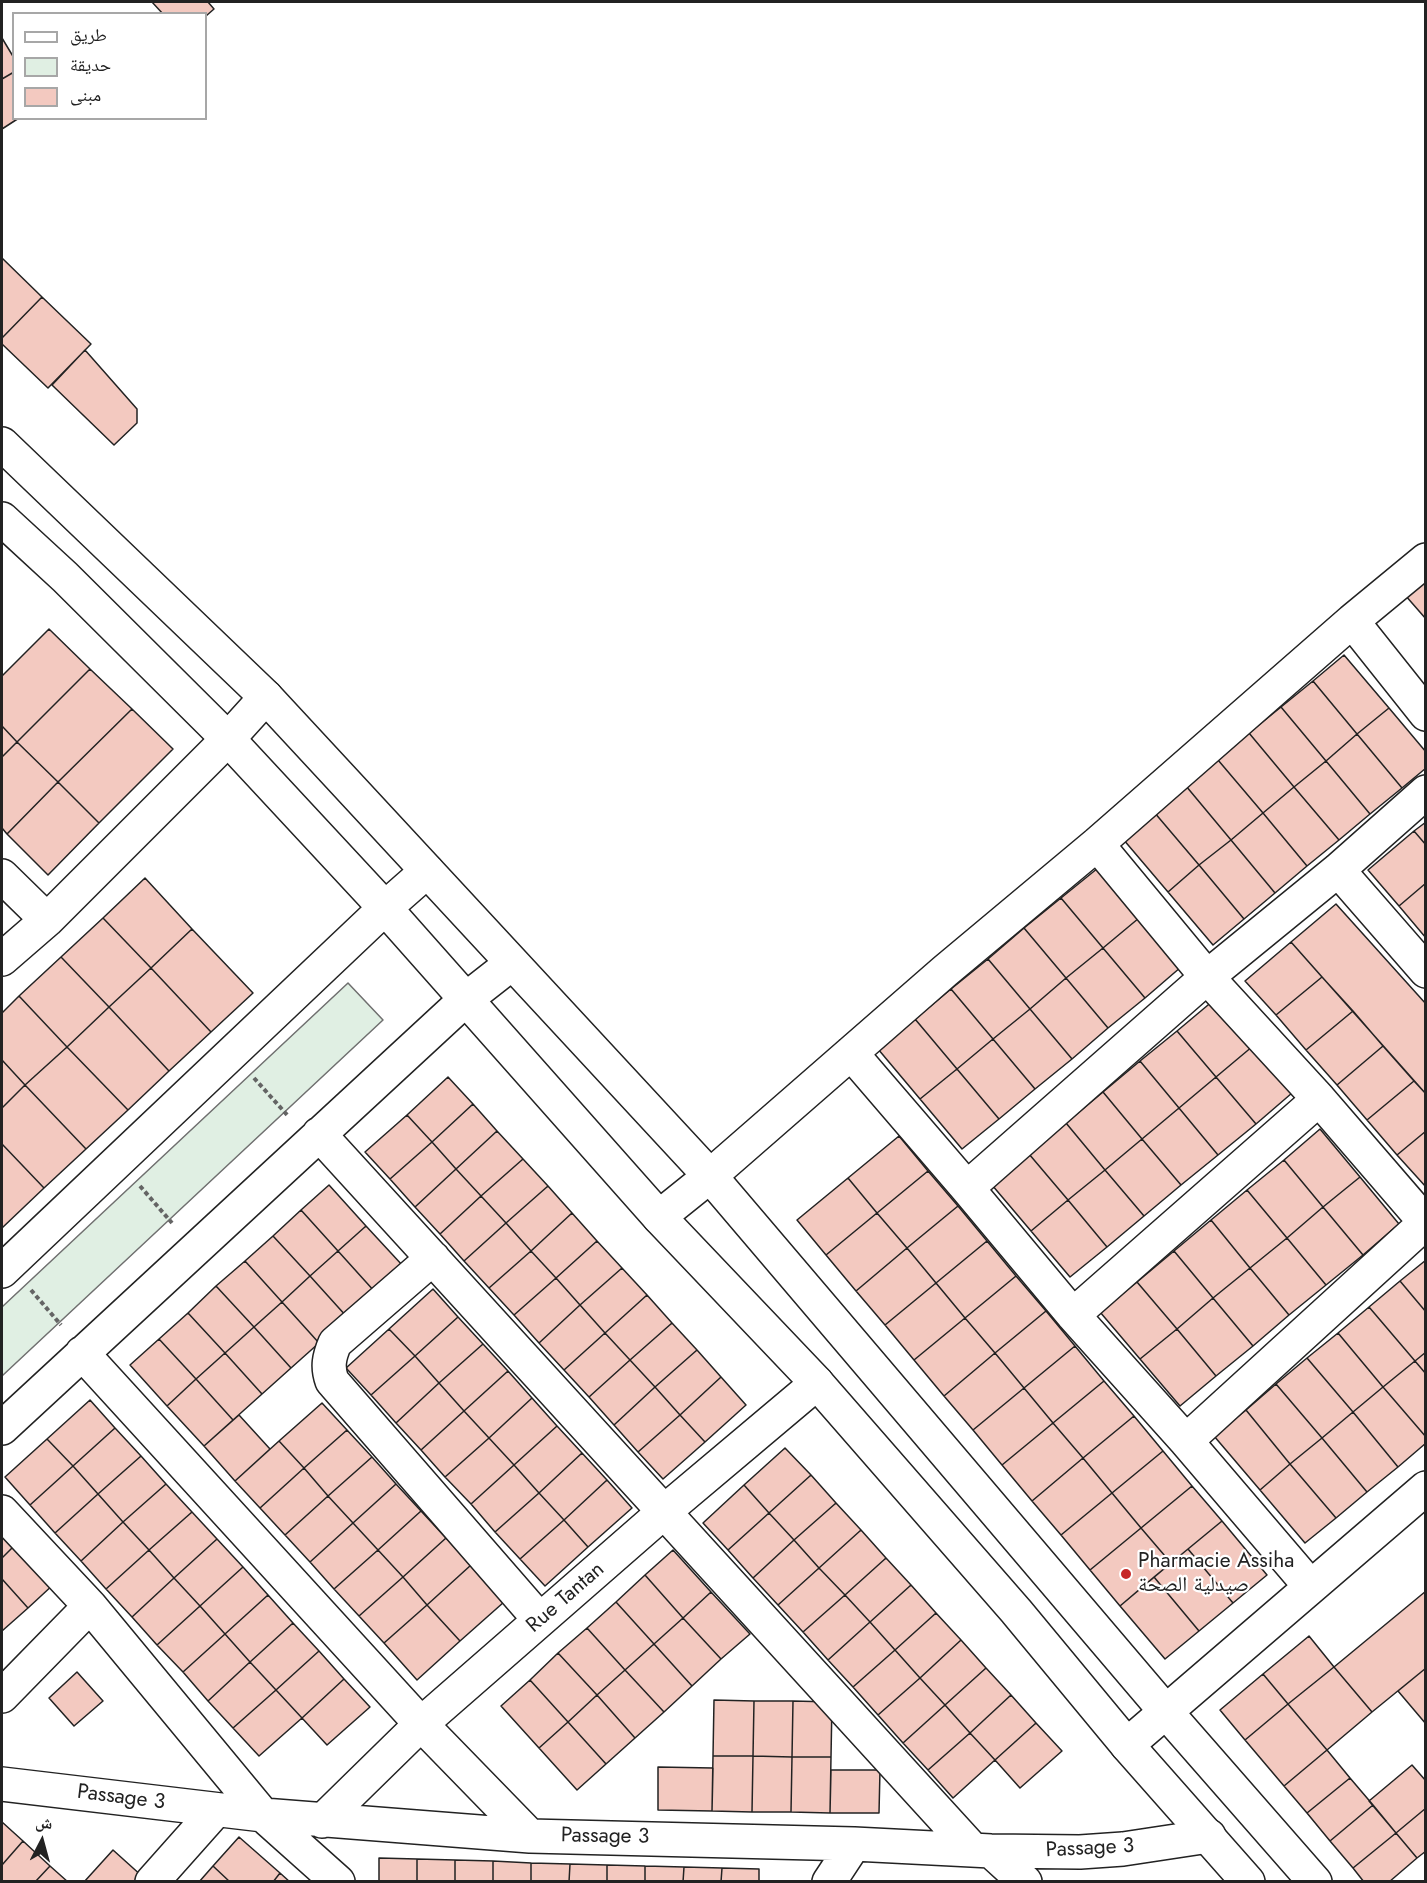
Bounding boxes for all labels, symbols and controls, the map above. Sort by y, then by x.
legend [12,12,207,120]
text: طريق [70,22,107,48]
text: حديقة [70,52,111,78]
text: مبنى [70,82,101,108]
place label: Pharmacie Assiha صيدلية الصحة [1138,1549,1294,1599]
street label: Rue Tantan [522,1557,610,1639]
marker: Pharmacie Assiha صيدلية الصحة [1119,1567,1133,1581]
street label: Passage 3 [76,1780,166,1816]
text: ش [34,1810,54,1835]
north arrow [12,1811,72,1871]
street label: Passage 3 [561,1824,649,1850]
street label: Passage 3 [1045,1834,1135,1864]

